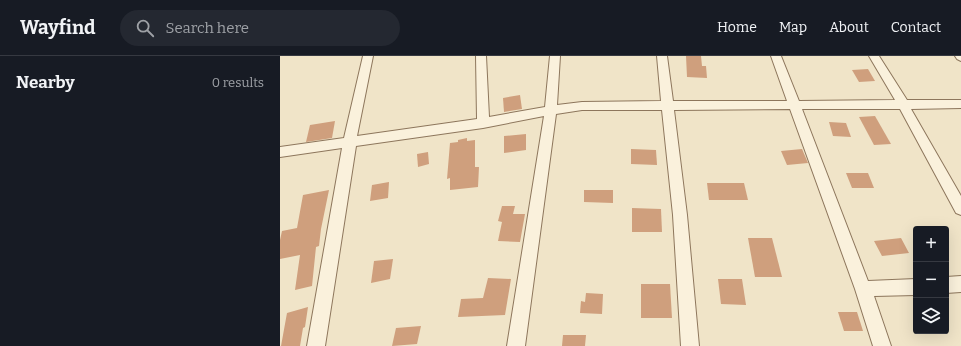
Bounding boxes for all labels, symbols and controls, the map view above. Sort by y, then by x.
search box [120,10,400,46]
text: Wayfind [20,16,96,39]
icon: search [134,17,156,39]
text: Search here [166,19,249,37]
text: Home [717,19,757,36]
text: Map [779,19,807,36]
text: About [829,19,869,36]
text: Contact [891,19,941,36]
text: Nearby [16,72,75,93]
text: 0 results [212,75,264,90]
map controls [913,226,949,334]
button: + [913,226,949,262]
button: − [913,262,949,298]
button: layers [913,298,949,334]

